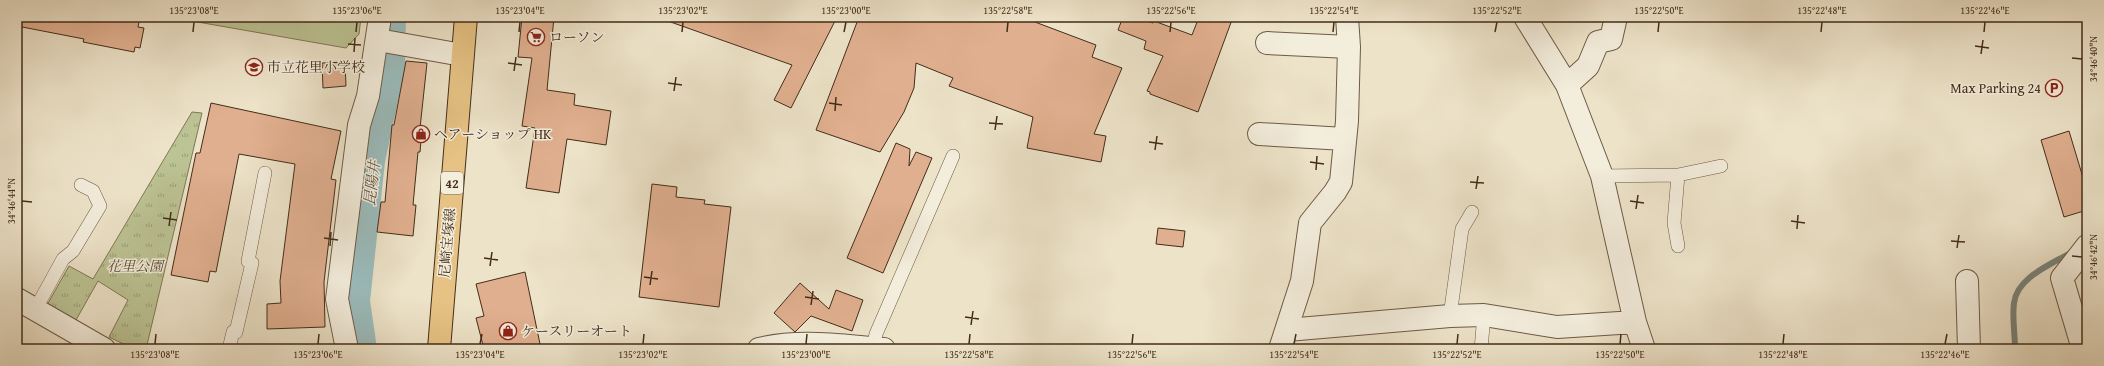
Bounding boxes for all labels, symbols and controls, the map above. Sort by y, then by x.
text: 135°23'08"E [169,3,219,18]
text: 135°23'06"E [332,3,382,18]
text: 135°23'04"E [495,3,545,18]
text: 135°23'02"E [658,3,708,18]
text: 135°23'00"E [821,3,871,18]
text: 135°22'58"E [983,3,1033,18]
text: 135°22'56"E [1146,3,1196,18]
text: 135°22'54"E [1309,3,1359,18]
text: 135°22'52"E [1472,3,1522,18]
text: 135°22'50"E [1634,3,1684,18]
text: 135°22'48"E [1797,3,1847,18]
text: 135°22'46"E [1960,3,2010,18]
supermarket icon: ローソン [526,27,546,47]
place label: ローソン [549,27,604,47]
text: 34°46'40"N [2086,36,2101,82]
school or university icon: 市立花里小学校 [244,57,264,77]
place label: 市立花里小学校 [267,57,365,77]
place label: Max Parking 24 [1950,78,2041,98]
parking icon: Max Parking 24 [2044,78,2064,98]
shop icon: ヘアーショップ HK [411,124,431,144]
place label: ヘアーショップ HK [434,124,552,144]
water label: 昆陽井 [358,157,385,207]
road number: 42 [441,172,463,194]
text: 34°46'44"N [4,178,19,224]
street label: 尼崎宝塚線 [434,207,460,279]
text: 34°46'42"N [2086,234,2101,280]
park label: 花里公園 [107,256,165,276]
shop icon: ケースリーオート [498,321,518,341]
place label: ケースリーオート [521,321,632,341]
text: 135°23'08"E [130,347,180,362]
text: 135°23'06"E [293,347,343,362]
text: 135°23'04"E [455,347,505,362]
text: 135°23'02"E [618,347,668,362]
text: 135°23'00"E [781,347,831,362]
text: 135°22'58"E [944,347,994,362]
text: 135°22'56"E [1107,347,1157,362]
text: 135°22'54"E [1269,347,1319,362]
text: 135°22'52"E [1432,347,1482,362]
text: 135°22'50"E [1595,347,1645,362]
text: 135°22'48"E [1758,347,1808,362]
text: 135°22'46"E [1920,347,1970,362]

